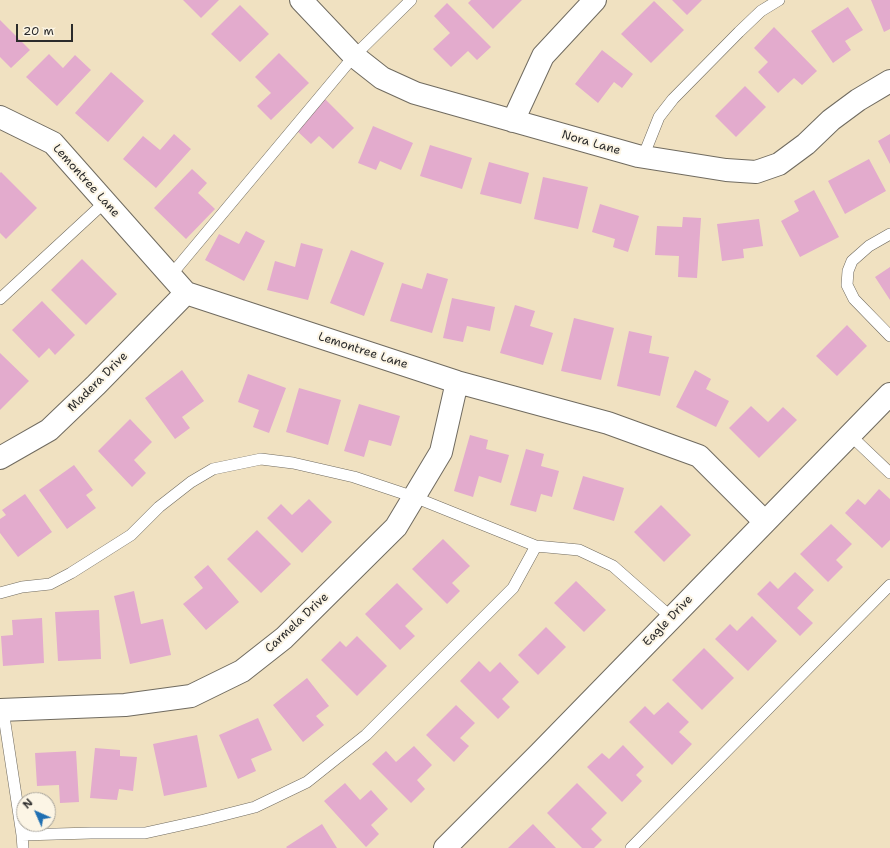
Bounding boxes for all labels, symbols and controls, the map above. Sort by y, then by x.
scale bar [18,16,75,42]
text: 20 m [23,23,54,39]
street label: Nora Lane [560,128,622,158]
street label: Lemontree Lane [49,141,123,221]
street label: Lemontree Lane [316,330,410,372]
street label: Madera Drive [65,349,131,415]
street label: Carmela Drive [262,590,332,656]
street label: Eagle Drive [640,592,696,650]
north arrow [16,792,56,832]
text: N [19,795,36,812]

